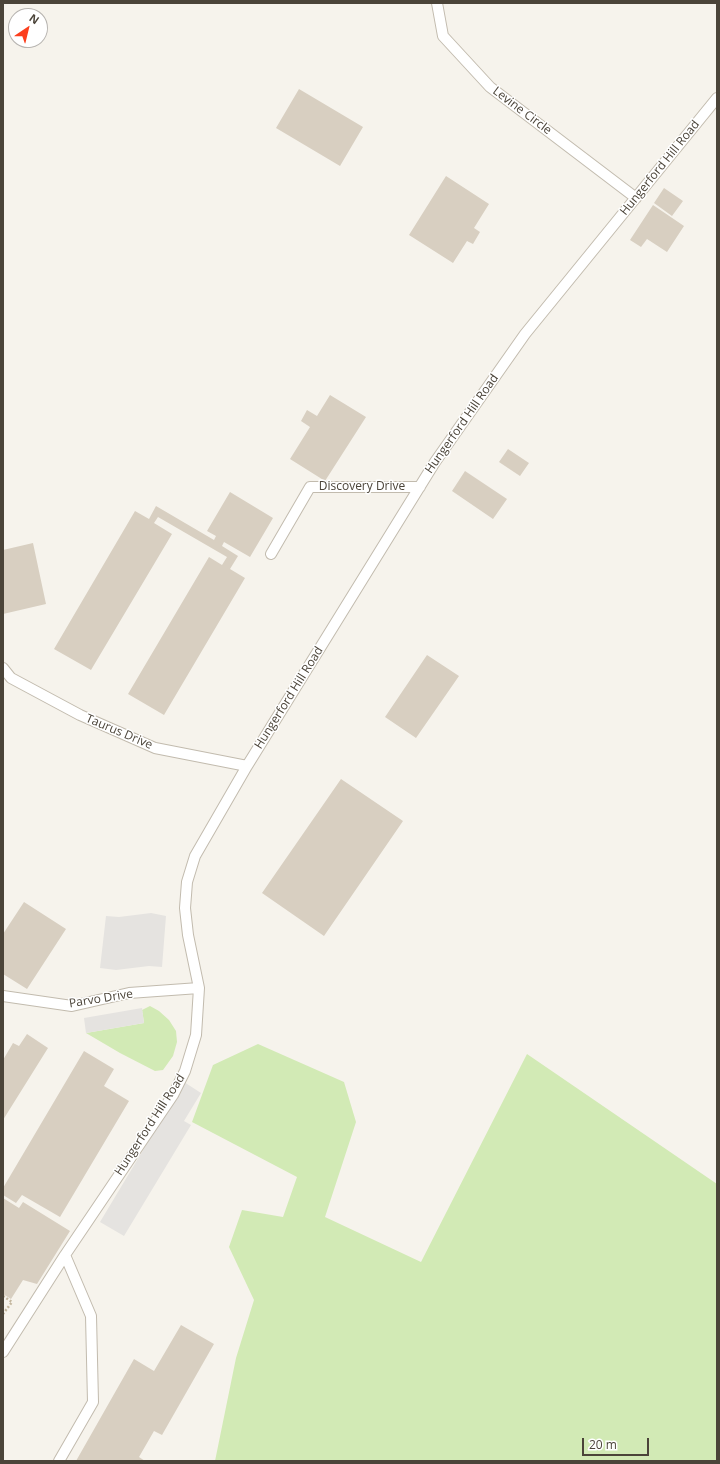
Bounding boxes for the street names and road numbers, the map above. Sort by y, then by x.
street label: Levine Circle [490,84,554,138]
street label: Hungerford Hill Road [617,118,703,218]
street label: Hungerford Hill Road [422,372,502,476]
street label: Discovery Drive [319,480,405,494]
street label: Hungerford Hill Road [252,644,326,752]
street label: Taurus Drive [83,711,155,753]
street label: Parvo Drive [68,987,134,1011]
street label: Hungerford Hill Road [112,1072,188,1178]

